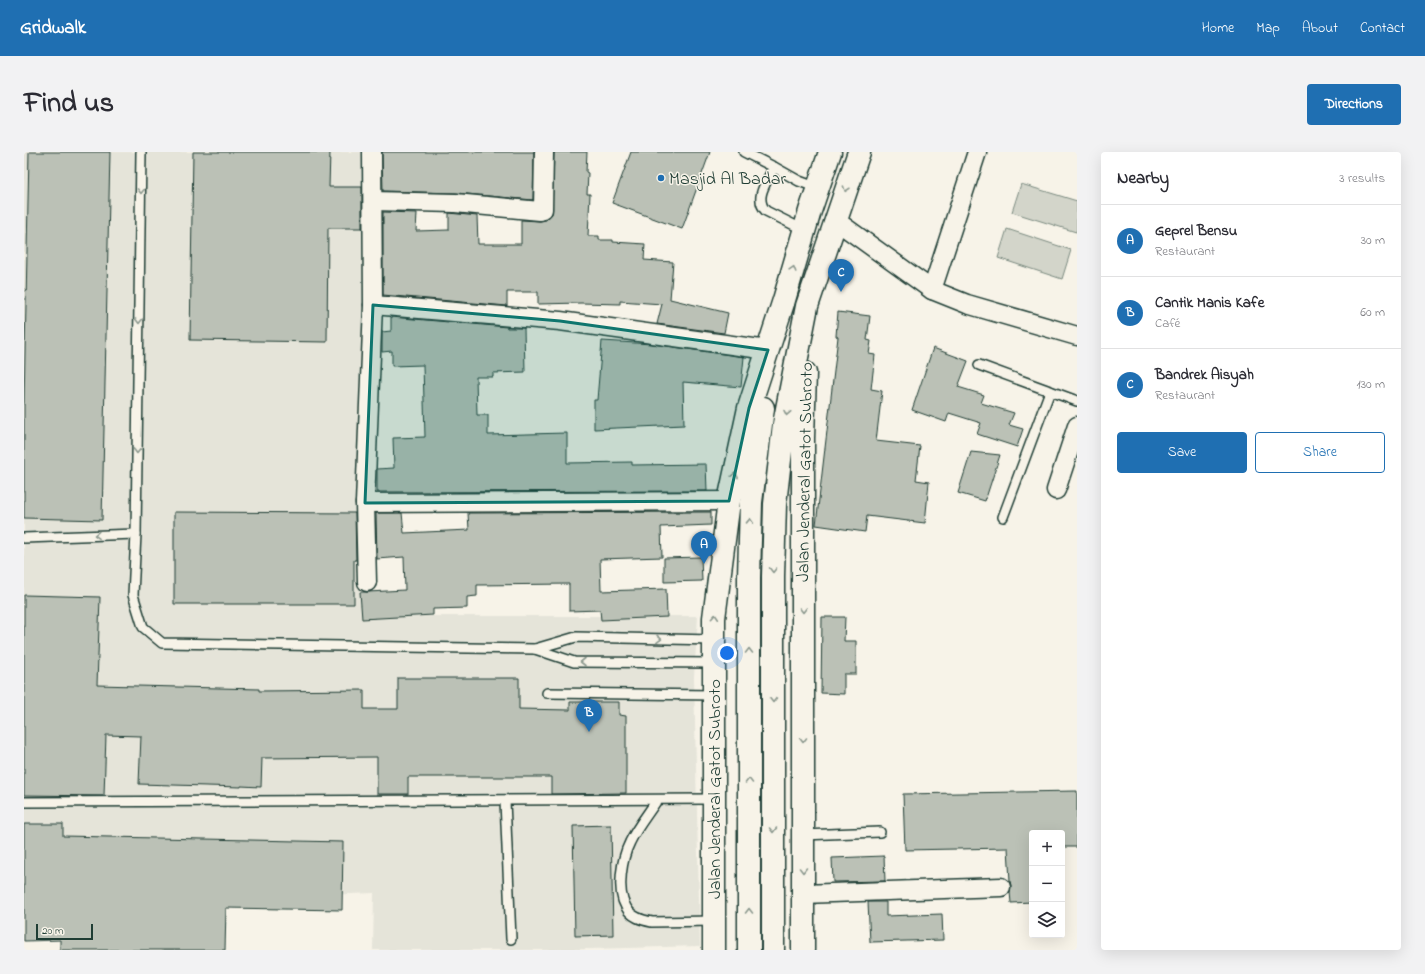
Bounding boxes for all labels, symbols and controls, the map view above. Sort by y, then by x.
text: Gridwalk [20,15,86,42]
text: Home [1202,18,1234,39]
text: Map [1256,18,1280,39]
text: About [1302,18,1338,39]
text: Contact [1360,18,1405,39]
text: Find us [24,84,114,125]
button: Directions [1307,84,1401,125]
text: Nearby [1117,166,1169,191]
place label: Masjid Al Badar [669,167,787,193]
text: 3 results [1339,169,1385,188]
marker: Masjid Al Badar [656,173,666,183]
one-way arrow [843,185,851,192]
one-way arrow [136,188,145,194]
text: Geprel Bensu [1155,220,1237,242]
text: A [1126,231,1134,250]
text: 30 m [1361,231,1385,250]
text: Restaurant [1155,242,1215,261]
pin: C [828,259,854,292]
one-way arrow [788,266,797,273]
text: Cantik Manis Kafe [1155,292,1265,314]
text: B [1126,303,1134,322]
text: 60 m [1360,303,1385,322]
text: Café [1155,314,1180,333]
one-way arrow [135,318,143,324]
street label: Jalan Jenderal Gatot Subroto [791,362,821,582]
text: Bandrek Aisyah [1155,364,1254,386]
text: C [1126,375,1134,394]
text: 130 m [1357,375,1385,394]
text: Restaurant [1155,386,1215,405]
one-way arrow [783,409,791,416]
button: Save [1117,432,1247,473]
button: Share [1255,432,1385,473]
one-way arrow [133,448,141,454]
one-way arrow [730,471,738,478]
one-way arrow [746,518,754,524]
one-way arrow [94,531,100,540]
pin: A [691,531,717,564]
one-way arrow [769,567,777,573]
one-way arrow [799,607,807,613]
one-way arrow [710,614,719,620]
one-way arrow [656,634,662,643]
your location [717,643,737,663]
one-way arrow [745,648,753,654]
one-way arrow [580,658,586,666]
street label: Jalan Jenderal Gatot Subroto [703,679,729,899]
one-way arrow [769,697,777,703]
pin: B [576,699,602,732]
one-way arrow [799,737,807,743]
one-way arrow [745,778,753,784]
one-way arrow [769,827,777,833]
map controls [1029,830,1065,938]
button: + [1029,830,1065,866]
button: − [1029,866,1065,902]
one-way arrow [799,867,807,873]
button: layers [1029,902,1065,938]
one-way arrow [745,908,753,914]
scale bar [36,922,93,941]
text: 20 m [42,923,64,939]

